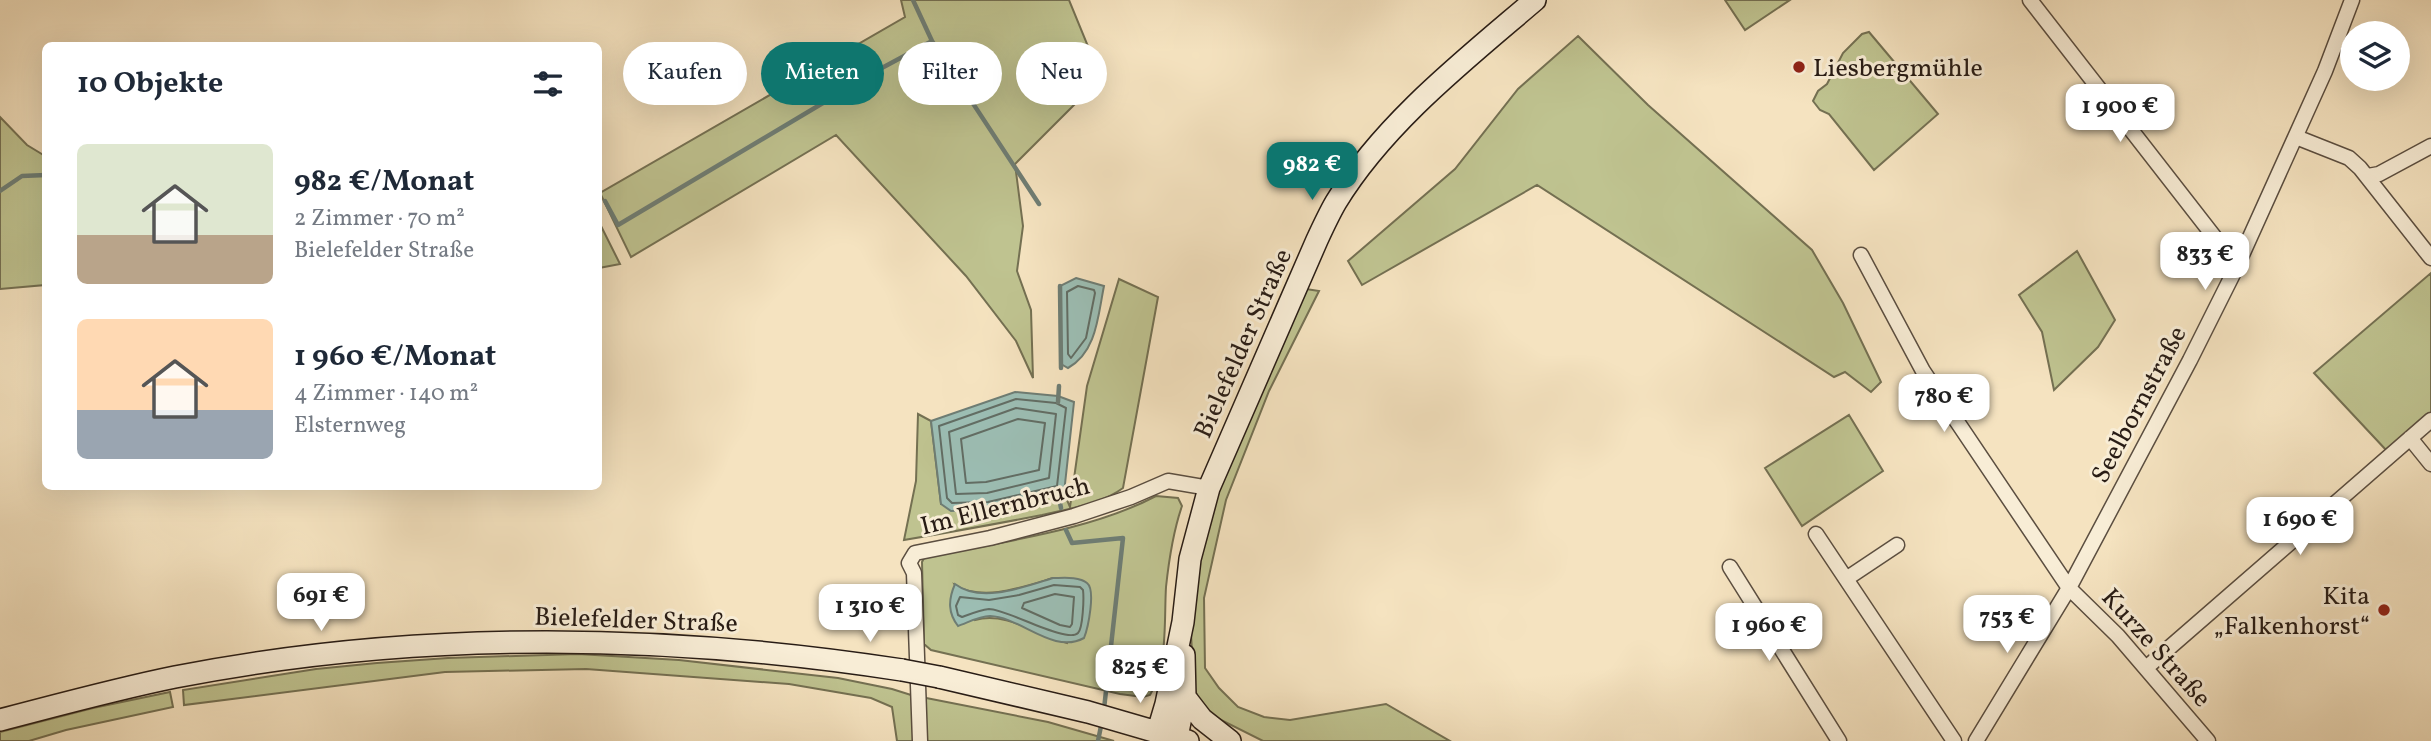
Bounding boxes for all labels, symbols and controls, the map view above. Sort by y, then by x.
map controls [2340,21,2410,91]
button: layers [2340,21,2410,91]
chip: Kaufen [623,42,747,105]
chip: Mieten [761,42,884,105]
chip: Filter [898,42,1002,105]
chip: Neu [1016,42,1107,105]
place label: Liesbergmühle [1813,51,1983,87]
marker: Liesbergmühle [1791,59,1807,75]
text: 10 Objekte [77,63,223,105]
icon: filters [529,65,567,103]
pin: 1 900 € [2055,85,2185,144]
text: 1 900 € [2082,91,2158,123]
pin: 982 € [1263,142,1361,202]
text: 982 € [1283,149,1341,181]
text: 982 €/Monat [294,161,474,203]
icon: home [133,172,217,256]
text: 2 Zimmer · 70 m² [294,203,465,235]
pin: 833 € [2156,232,2254,292]
text: Bielefelder Straße [294,235,474,267]
text: 833 € [2176,239,2234,271]
street label: Bielefelder Straße [1186,243,1302,444]
street label: Seelbornstraße [2083,320,2196,490]
text: 1 960 €/Monat [294,336,496,378]
icon: home [133,347,217,431]
pin: 780 € [1895,374,1993,434]
text: 4 Zimmer · 140 m² [294,378,478,410]
text: 780 € [1915,381,1973,413]
text: Elsternweg [294,410,406,442]
street label: Im Ellernbruch [917,468,1094,545]
pin: 1 690 € [2235,498,2365,557]
text: 1 690 € [2262,504,2338,536]
pin: 691 € [272,574,370,633]
place label: Kita „Falkenhorst“ [2214,579,2370,645]
text: 691 € [293,580,349,612]
street label: Kurze Straße [2092,581,2219,716]
pin: 1 310 € [805,584,935,644]
text: 1 310 € [835,591,905,623]
pin: 753 € [1958,596,2056,655]
street label: Bielefelder Straße [534,599,738,643]
text: 753 € [1979,602,2035,634]
marker: Kita „Falkenhorst“ [2376,602,2392,618]
pin: 1 960 € [1704,604,1834,663]
text: 1 960 € [1731,610,1807,642]
pin: 825 € [1091,646,1189,705]
text: 825 € [1112,652,1168,684]

